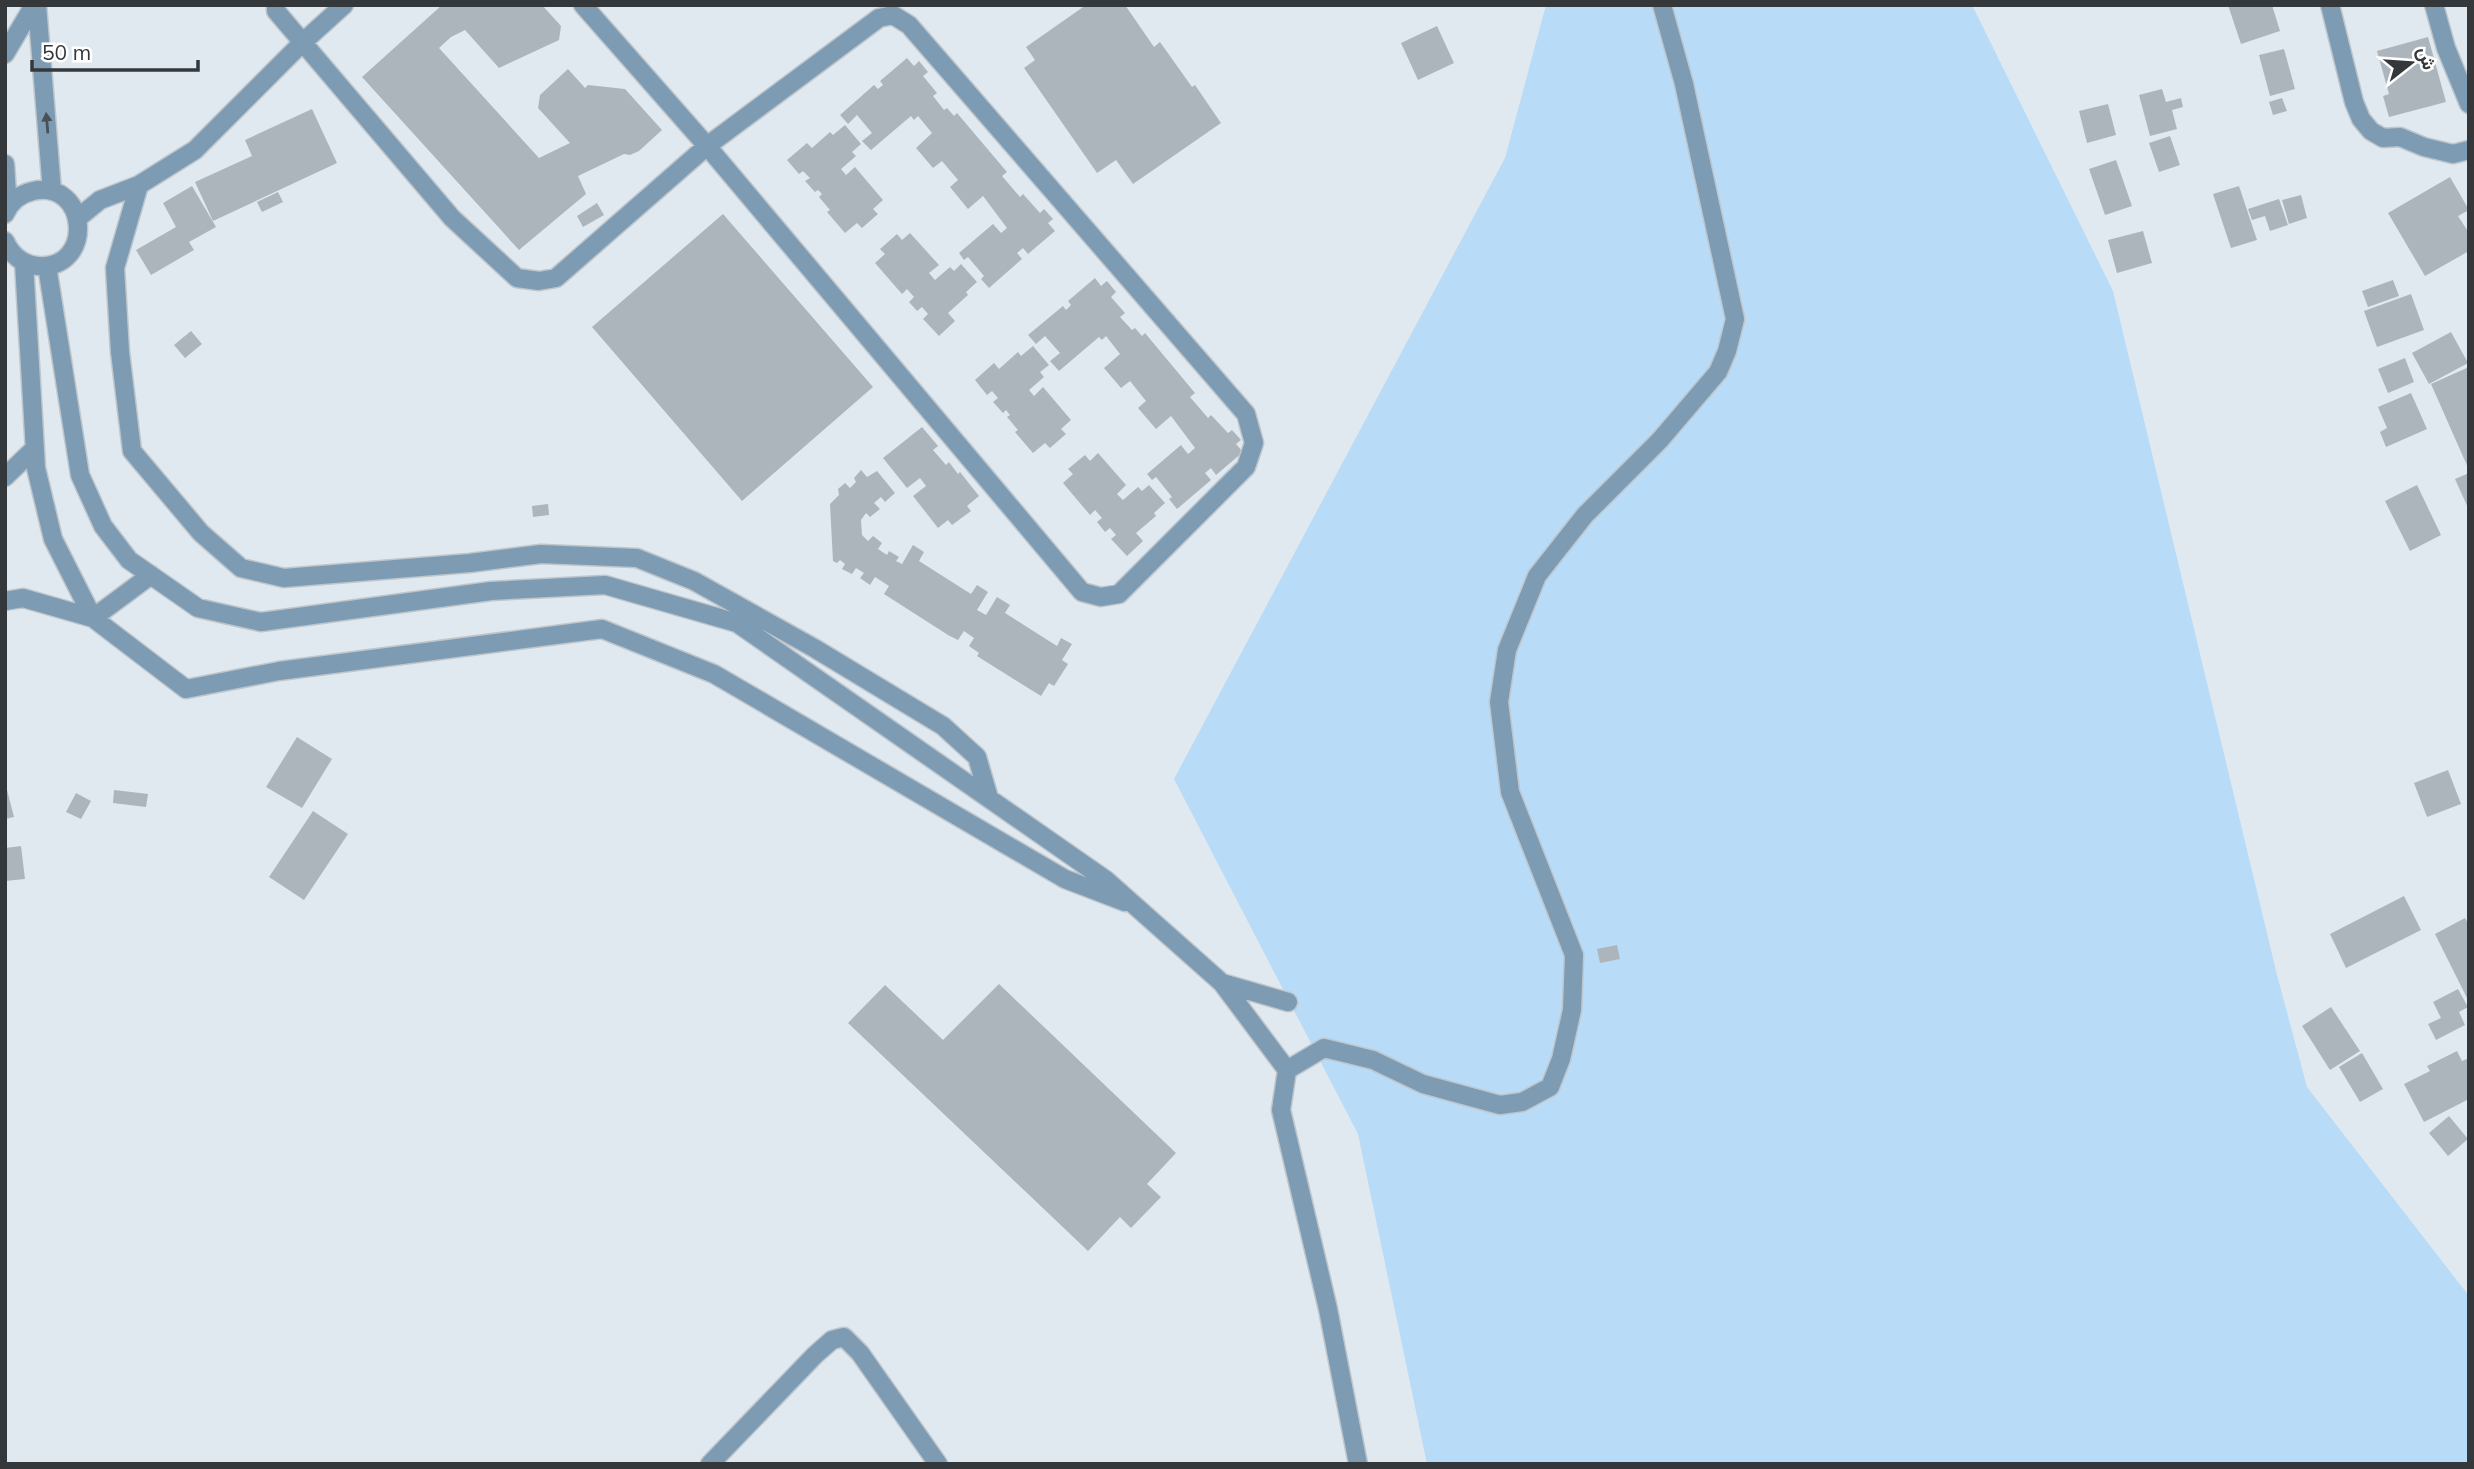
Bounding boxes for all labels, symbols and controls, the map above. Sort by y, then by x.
scale bar [32,28,198,72]
north arrow [2376,28,2446,98]
text: 50 m [42,39,91,65]
text: ش [2412,44,2442,73]
one-way arrow [41,112,52,134]

